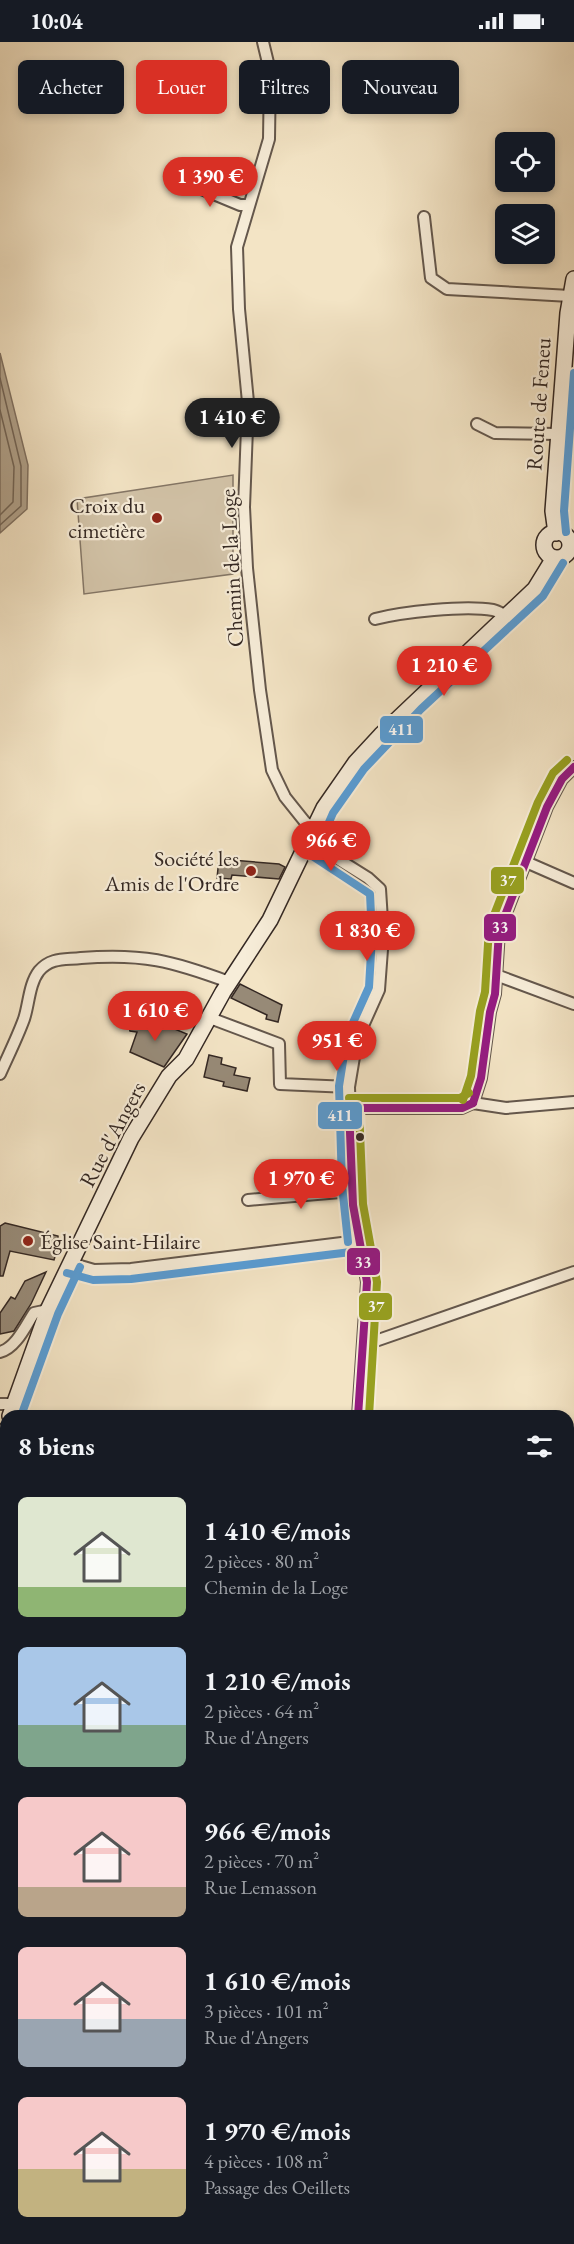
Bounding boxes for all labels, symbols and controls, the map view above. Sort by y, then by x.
text: 10:04 [30,7,83,36]
chip: Acheter [18,60,124,114]
chip: Louer [136,60,227,114]
chip: Filtres [239,60,330,114]
chip: Nouveau [342,60,459,114]
map controls [495,132,555,264]
button: locate [495,132,555,192]
pin: 1 390 € [155,157,265,208]
text: 1 390 € [177,163,243,189]
button: layers [495,204,555,264]
street label: Route de Feneu [519,336,558,471]
pin: 1 410 € [177,398,287,449]
text: 1 410 € [199,404,265,430]
street label: Chemin de la Loge [213,488,250,648]
place label: Croix du cimetière [68,491,145,545]
marker: Croix du cimetière [150,511,164,525]
pin: 1 210 € [389,646,499,697]
text: 1 210 € [411,652,477,678]
line badge: 411 [379,715,424,744]
text: 411 [388,719,414,740]
pin: 966 € [289,821,373,872]
text: 966 € [305,827,357,853]
place label: Société les Amis de l'Ordre [104,844,239,898]
marker: Société les Amis de l'Ordre [244,864,258,878]
line badge: 37 [490,866,525,895]
text: 37 [500,870,517,891]
pin: 1 830 € [312,911,422,962]
line badge: 33 [483,913,517,942]
text: 1 830 € [334,917,400,943]
text: 33 [492,917,508,938]
pin: 1 610 € [100,991,210,1042]
text: 1 610 € [122,997,188,1023]
pin: 951 € [295,1021,379,1072]
text: 951 € [311,1027,363,1053]
street label: Rue d'Angers [73,1077,152,1192]
line badge: 411 [317,1101,363,1130]
text: 411 [327,1105,353,1126]
unlabelled marker [354,1131,366,1143]
pin: 1 970 € [246,1159,356,1210]
text: 1 970 € [268,1165,334,1191]
place label: Église Saint-Hilaire [40,1227,201,1256]
marker: Église Saint-Hilaire [21,1234,35,1248]
line badge: 33 [346,1247,381,1276]
text: 33 [355,1252,371,1273]
line badge: 37 [358,1292,393,1321]
text: 37 [368,1296,385,1317]
text: 8 biens [18,1429,95,1463]
icon: filters [523,1430,556,1463]
text: 1 410 €/mois [204,1514,351,1548]
icon: home [66,1521,138,1593]
text: 2 pièces · 80 m² [204,1548,319,1574]
text: Chemin de la Loge [204,1574,348,1600]
text: 1 210 €/mois [204,1664,351,1698]
icon: home [66,1671,138,1743]
text: 2 pièces · 64 m² [204,1698,319,1724]
text: Rue d'Angers [204,1724,309,1750]
text: 966 €/mois [204,1814,331,1848]
icon: home [66,1821,138,1893]
text: 2 pièces · 70 m² [204,1848,319,1874]
text: Rue Lemasson [204,1874,317,1900]
text: 1 610 €/mois [204,1964,351,1998]
icon: home [66,1971,138,2043]
text: 3 pièces · 101 m² [204,1998,329,2024]
text: Rue d'Angers [204,2024,309,2050]
text: 1 970 €/mois [204,2114,351,2148]
icon: home [66,2121,138,2193]
text: 4 pièces · 108 m² [204,2148,329,2174]
text: Passage des Oeillets [204,2174,350,2200]

